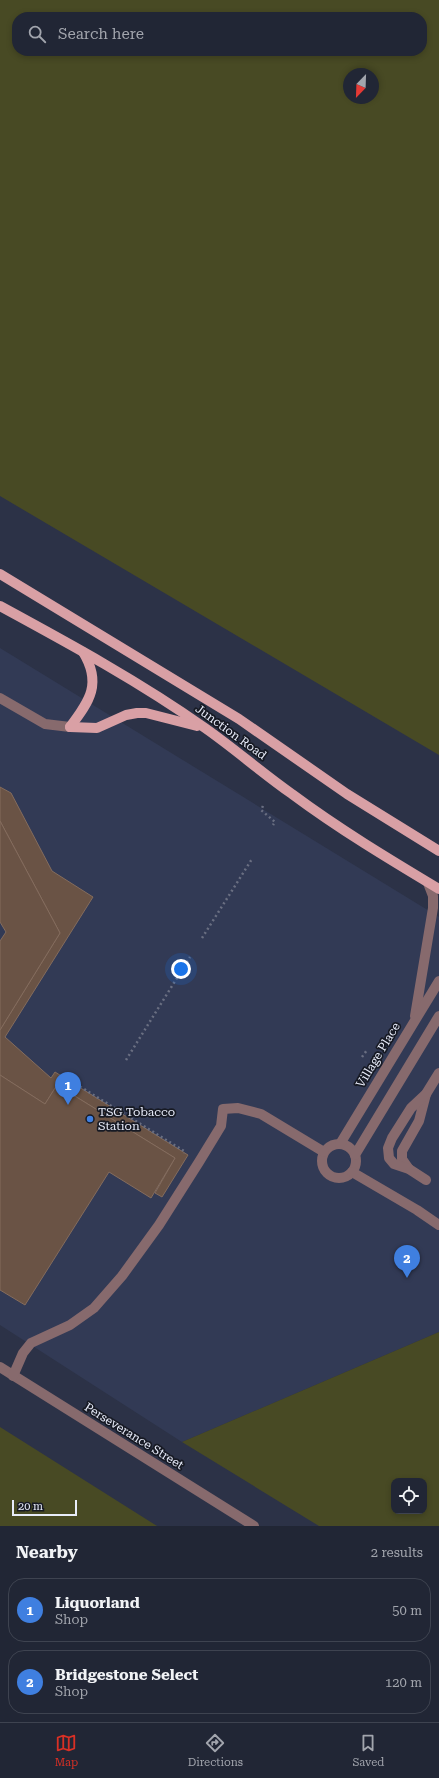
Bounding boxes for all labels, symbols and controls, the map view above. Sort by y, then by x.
search box [12,12,427,56]
icon: search [26,23,48,45]
text: Search here [58,25,144,43]
north arrow [343,68,379,104]
street label: Junction Road [193,702,270,763]
your location [171,959,191,979]
street label: Village Place [353,1020,403,1090]
pin: 1 [55,1072,81,1105]
place label: TSG Tobacco Station [98,1105,175,1133]
marker: TSG Tobacco Station [85,1114,95,1124]
pin: 2 [394,1245,420,1278]
street label: Perseverance Street [82,1400,187,1472]
map controls [391,1478,427,1514]
button: locate [391,1478,427,1514]
scale bar [12,1498,77,1517]
text: 20 m [18,1500,43,1513]
text: Nearby [16,1542,78,1562]
text: 2 results [371,1545,423,1560]
text: Liquorland [55,1594,140,1612]
text: 1 [26,1603,34,1618]
text: 50 m [392,1603,422,1618]
text: Shop [55,1612,88,1627]
text: Bridgestone Select [55,1666,198,1684]
text: 2 [26,1675,34,1690]
text: 120 m [385,1675,422,1690]
text: Shop [55,1684,88,1699]
tab: Map [55,1732,78,1769]
tab: Directions [188,1732,243,1769]
tab: Saved [352,1732,384,1769]

